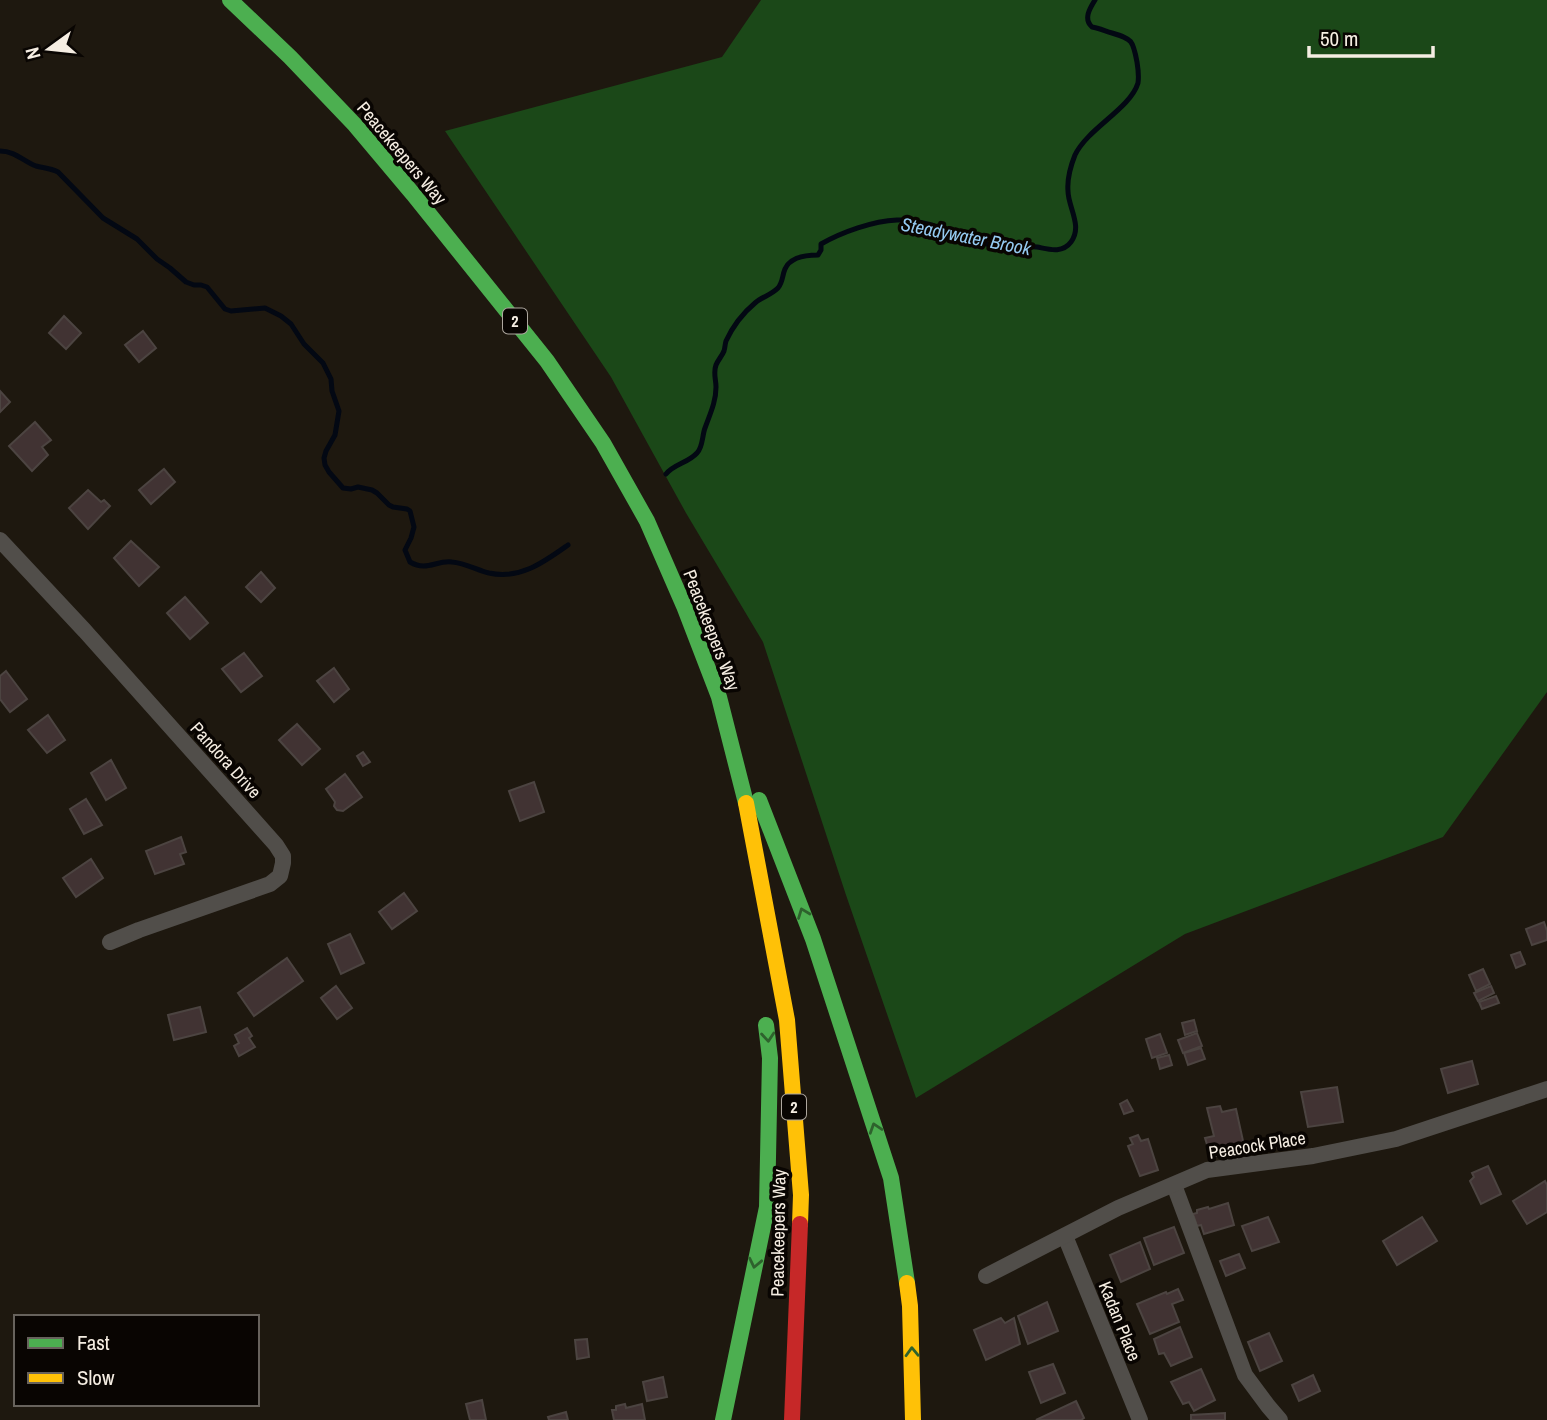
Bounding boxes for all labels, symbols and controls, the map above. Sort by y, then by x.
north arrow [14,14,84,84]
scale bar [1309,14,1433,58]
text: 50 m [1320,24,1358,53]
text: N [19,45,47,62]
street label: Peacekeepers Way [351,96,453,210]
water label: Steadywater Brook [899,211,1034,262]
road number: 2 [503,308,527,334]
street label: Peacekeepers Way [677,566,747,695]
street label: Pandora Drive [185,716,267,804]
one-way arrow [797,907,811,919]
one-way arrow [760,1031,775,1042]
road number: 2 [782,1094,806,1120]
one-way arrow [869,1123,883,1135]
street label: Peacock Place [1207,1125,1307,1165]
street label: Peacekeepers Way [764,1168,792,1297]
one-way arrow [749,1257,764,1269]
street label: Kadan Place [1093,1278,1147,1364]
legend [14,1315,259,1406]
text: Fast [77,1328,110,1357]
one-way arrow [904,1346,919,1357]
text: Slow [77,1363,115,1392]

